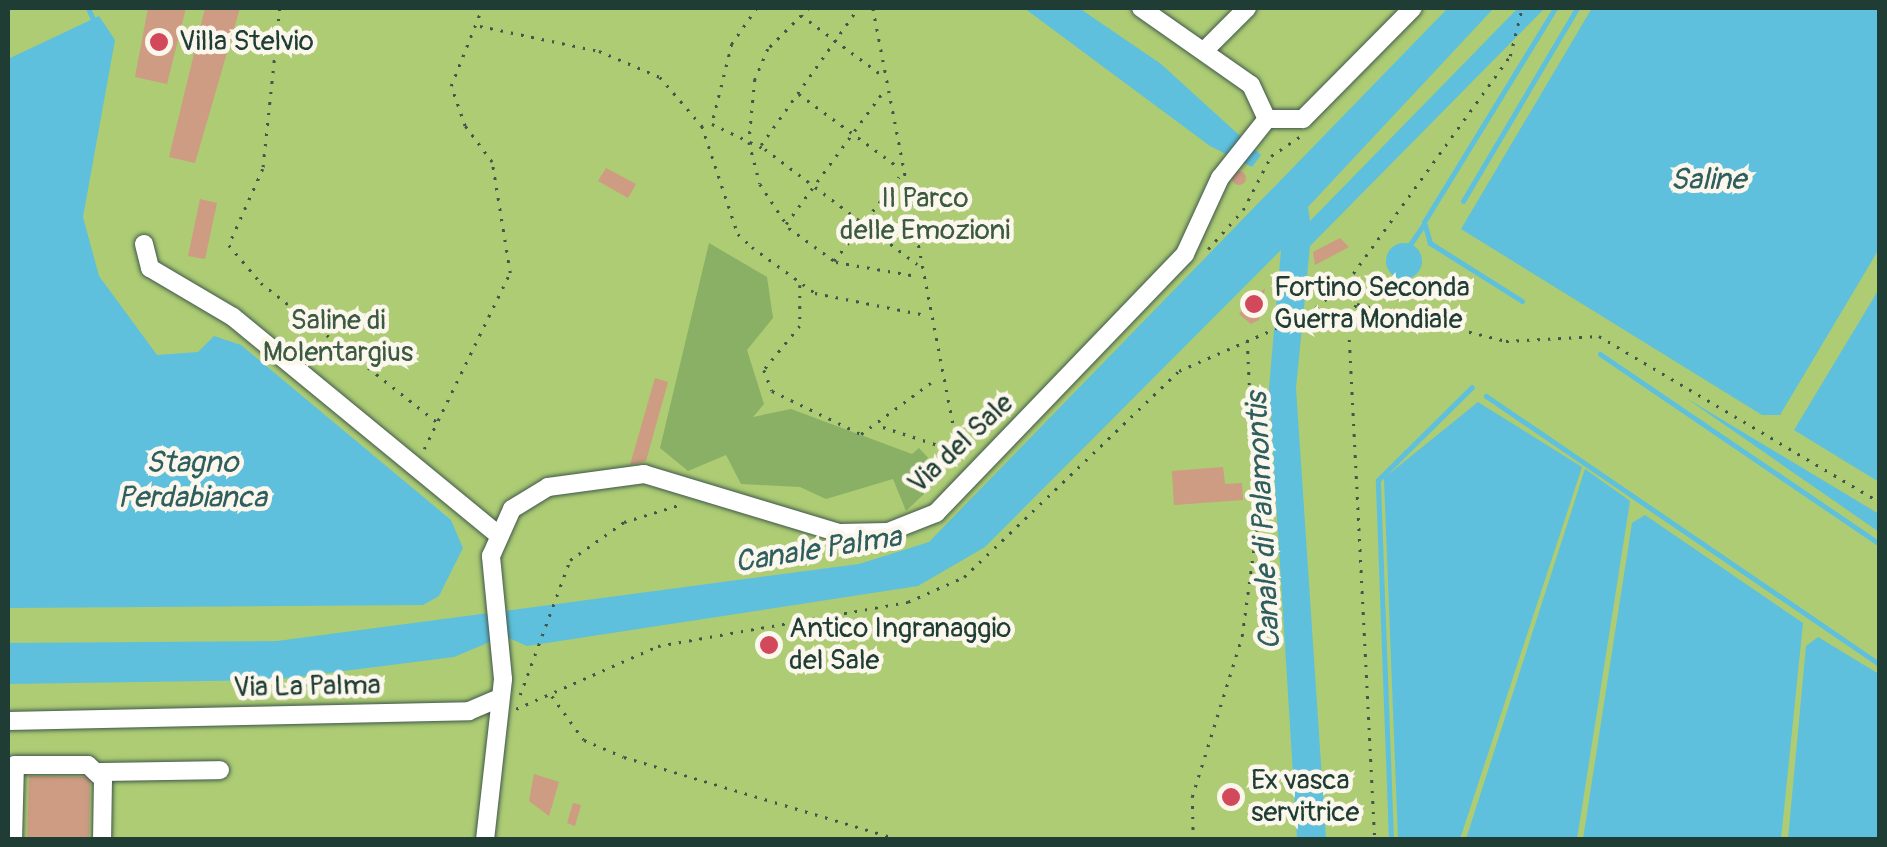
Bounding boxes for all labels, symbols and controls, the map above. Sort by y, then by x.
place label: Villa Stelvio [179,25,314,59]
marker: Villa Stelvio [148,31,170,53]
water label: Saline [1670,162,1746,198]
park label: Il Parco delle Emozioni [840,182,1010,248]
place label: Fortino Seconda Guerra Mondiale [1274,271,1470,337]
marker: Fortino Seconda Guerra Mondiale [1243,293,1265,315]
park label: Saline di Molentargius [263,304,413,370]
street label: Via del Sale [902,387,1020,501]
water label: Canale di Palamontis [1239,391,1289,651]
water label: Stagno Perdabianca [117,445,267,516]
water label: Canale Palma [732,519,904,581]
place label: Antico Ingranaggio del Sale [789,612,1011,678]
marker: Antico Ingranaggio del Sale [758,634,780,656]
street label: Via La Palma [233,669,381,705]
place label: Ex vasca servitrice [1251,764,1359,830]
marker: Ex vasca servitrice [1220,786,1242,808]

